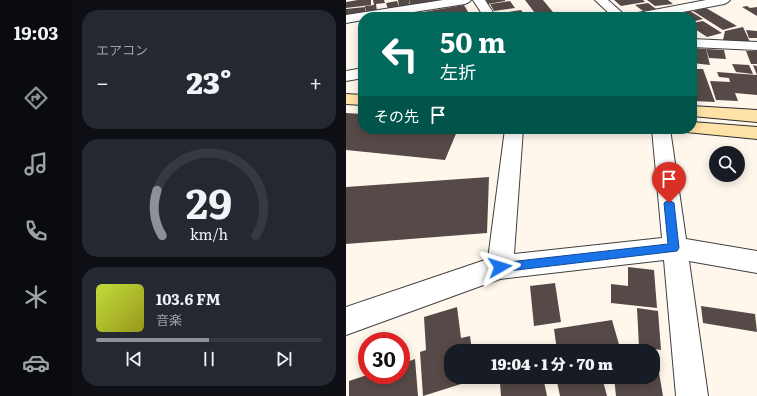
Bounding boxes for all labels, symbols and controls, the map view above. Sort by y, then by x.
text: 19:03 [14,19,58,46]
text: 50 m [440,20,506,62]
icon: left [374,28,426,80]
text: エアコン [96,40,148,59]
text: 左折 [440,58,476,85]
text: 23° [186,59,232,103]
text: − [96,65,109,98]
text: + [309,65,322,98]
icon: directions [22,84,50,112]
text: その先 [374,104,419,127]
icon: arrive [427,104,449,126]
map controls [709,146,745,182]
button: search [709,146,745,182]
icon: music [22,150,50,178]
pin [652,162,686,203]
icon: arrive [658,168,680,190]
text: 29 [186,170,232,232]
icon: phone [22,217,50,245]
text: km/h [190,223,229,244]
position arrow [479,246,521,288]
icon: climate [22,283,50,311]
text: 103.6 FM [156,287,221,310]
text: 音楽 [156,310,182,329]
speed limit sign: 30 [358,332,410,384]
icon: previous [123,348,145,370]
icon: pause [198,348,220,370]
icon: next [273,348,295,370]
icon: car [22,349,50,377]
text: 19:04 · 1 分 · 70 m [491,352,613,375]

